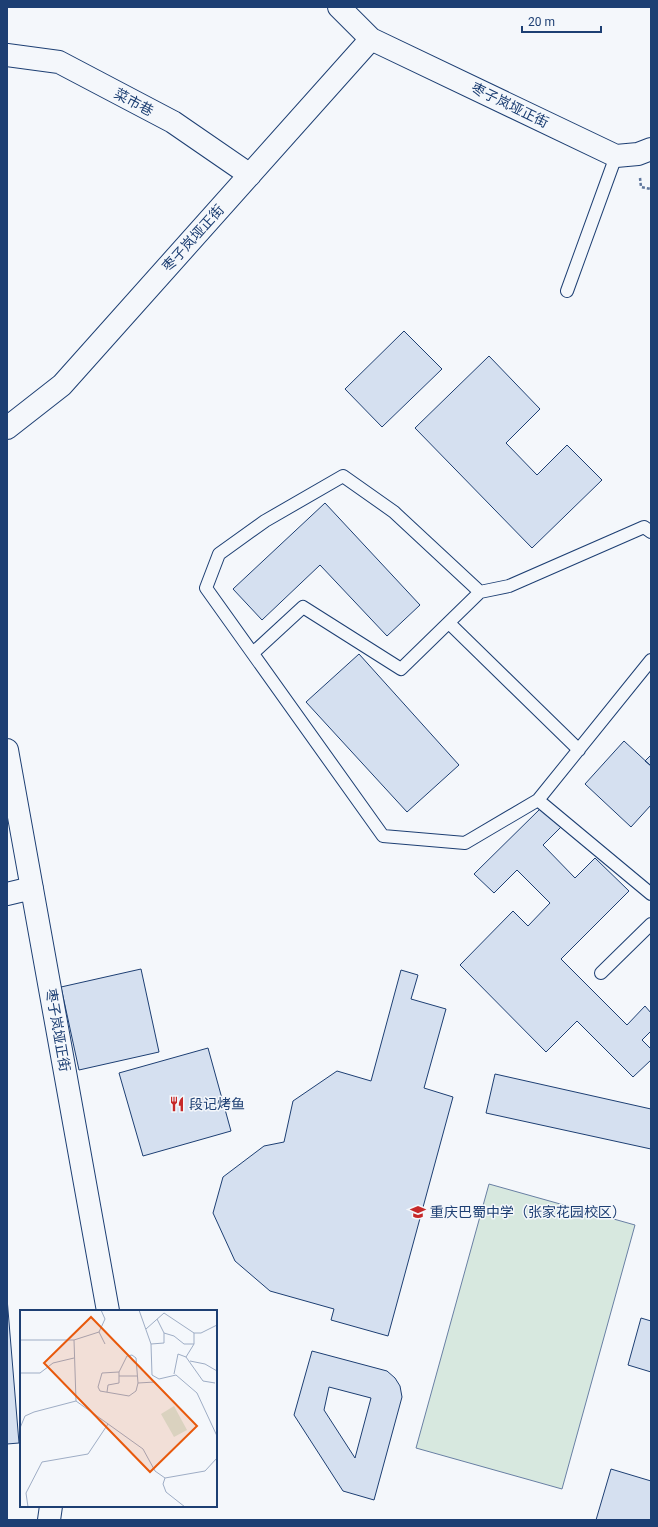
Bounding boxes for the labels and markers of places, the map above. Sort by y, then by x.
restaurant icon: 段记烤鱼 [168,1095,186,1113]
place label: 段记烤鱼 [189,1096,245,1112]
school or university icon: 重庆巴蜀中学（张家花园校区） [409,1203,427,1221]
place label: 重庆巴蜀中学（张家花园校区） [430,1204,626,1220]

